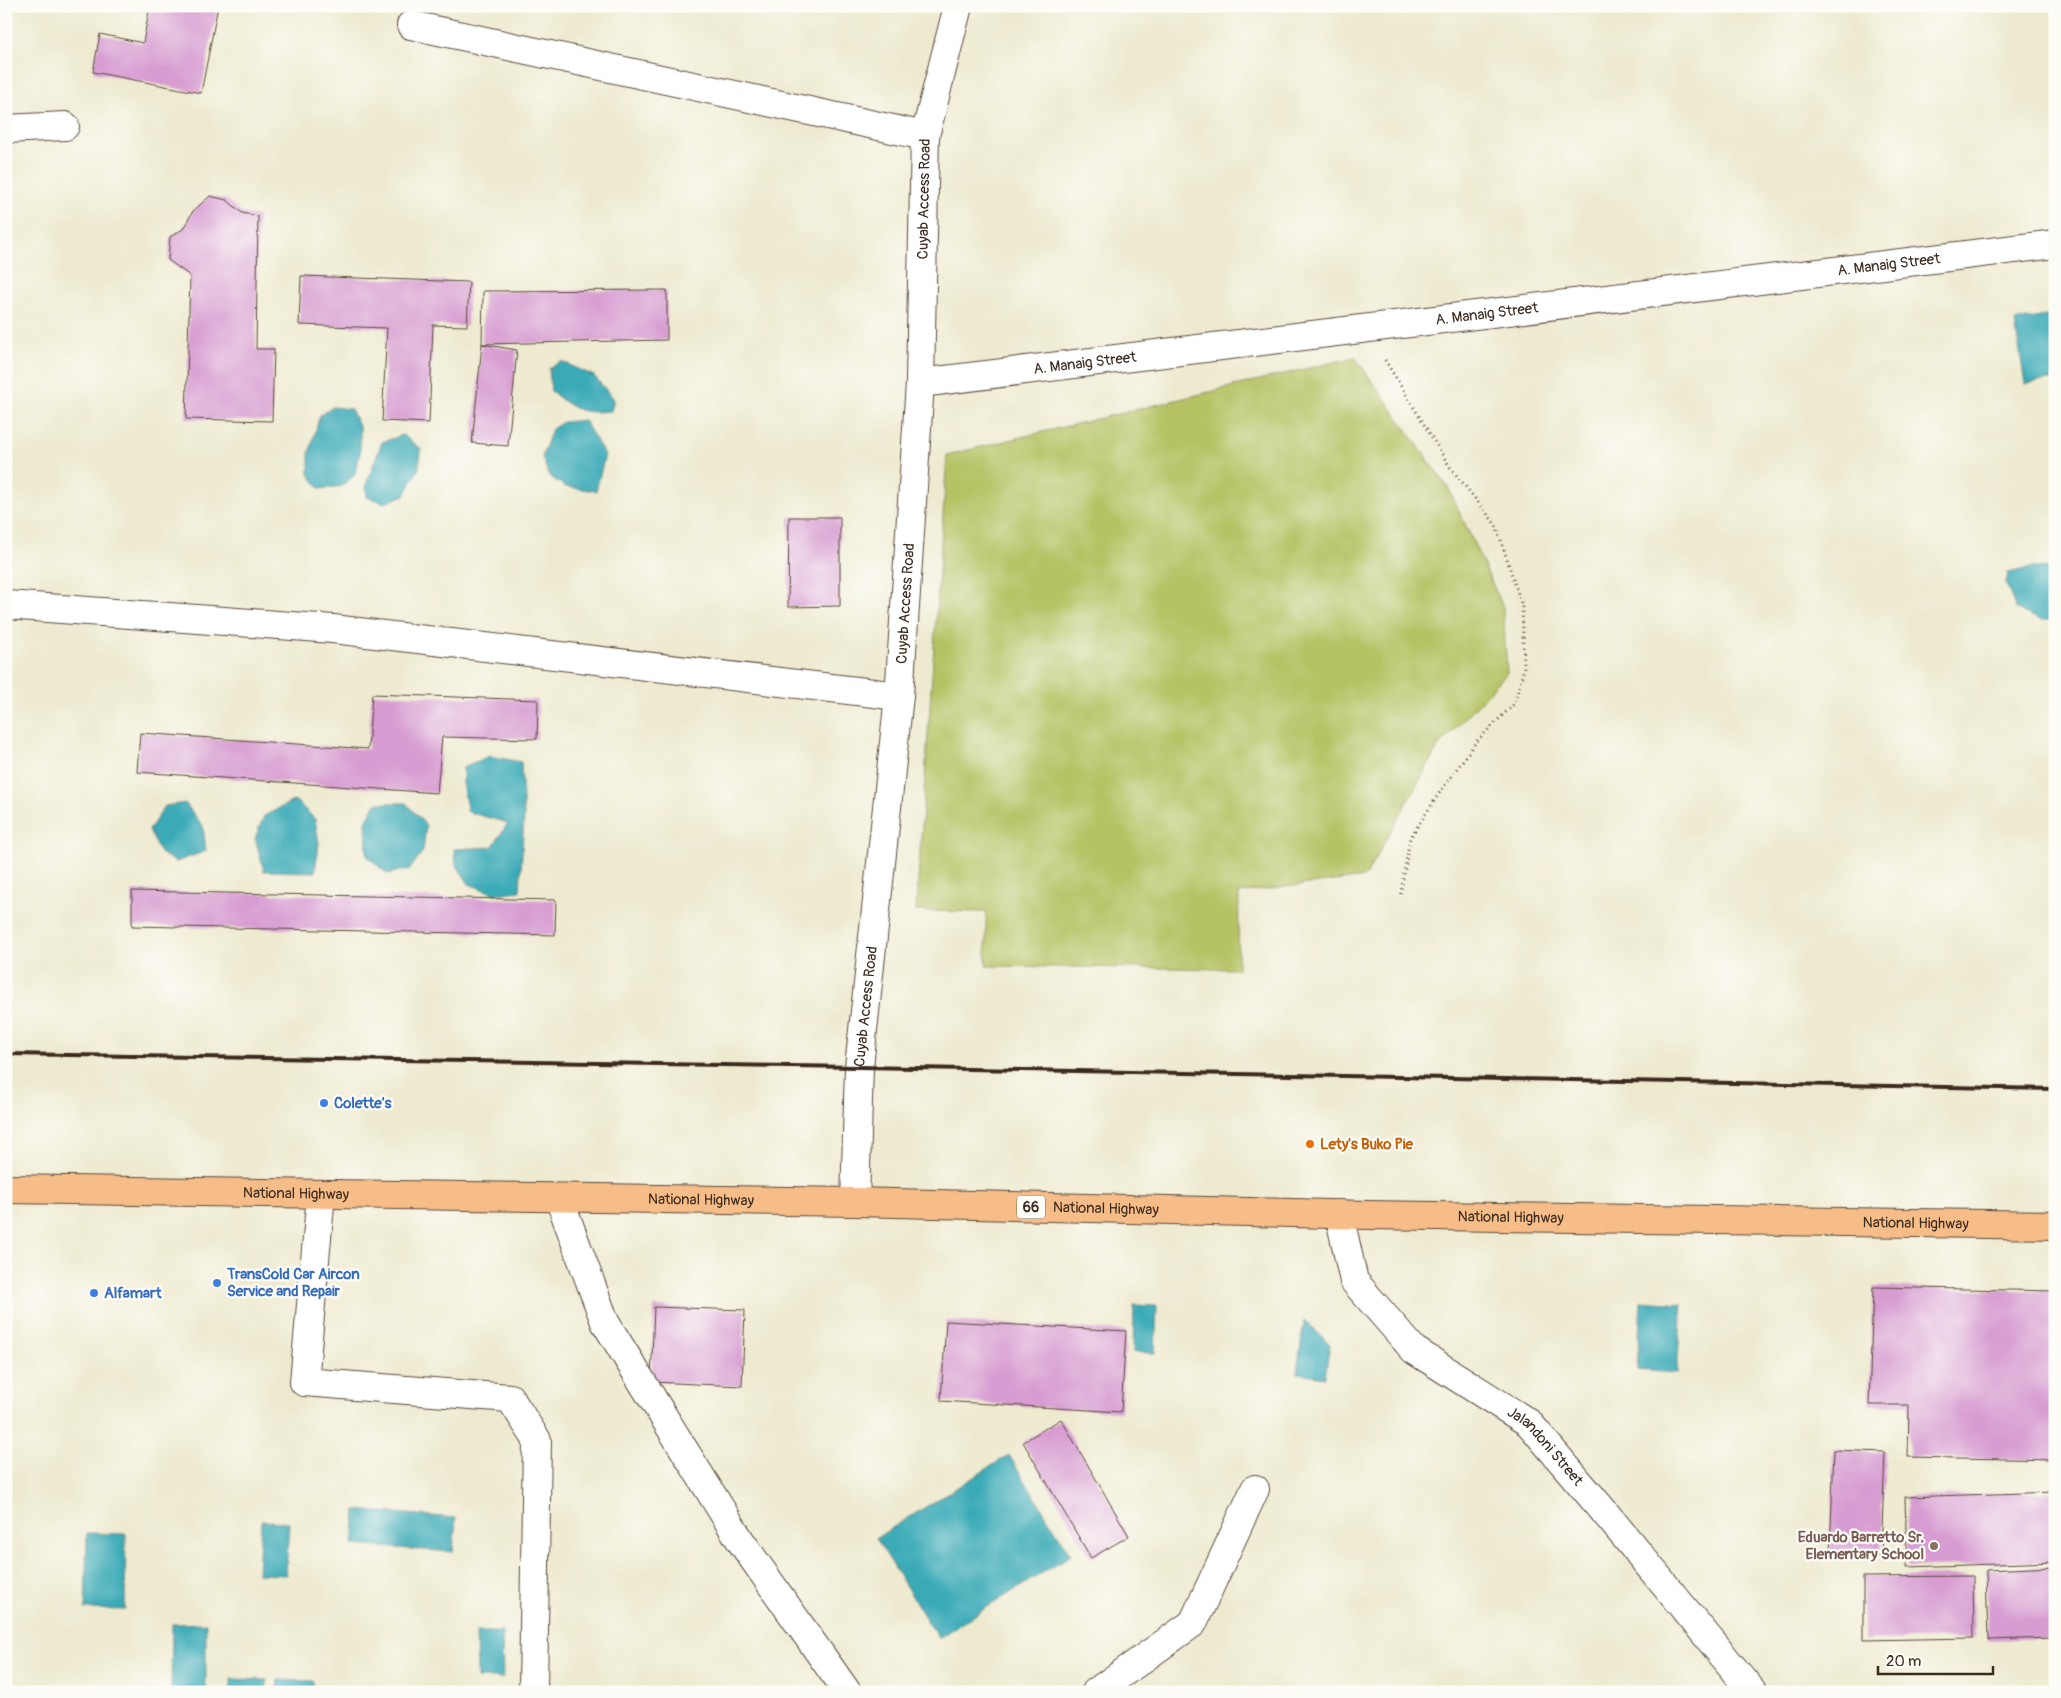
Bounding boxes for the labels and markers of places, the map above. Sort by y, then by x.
place label: Colette's [334,1094,392,1113]
marker: Colette's [318,1097,330,1109]
place label: Lety's Buko Pie [1320,1135,1413,1154]
marker: Lety's Buko Pie [1304,1138,1316,1150]
place label: TransCold Car Aircon Service and Repair [226,1265,360,1301]
marker: TransCold Car Aircon Service and Repair [211,1277,223,1289]
place label: Alfamart [104,1284,162,1303]
marker: Alfamart [88,1287,100,1299]
place label: Eduardo Barretto Sr. Elementary School [1798,1528,1924,1564]
marker: Eduardo Barretto Sr. Elementary School [1928,1540,1940,1552]

